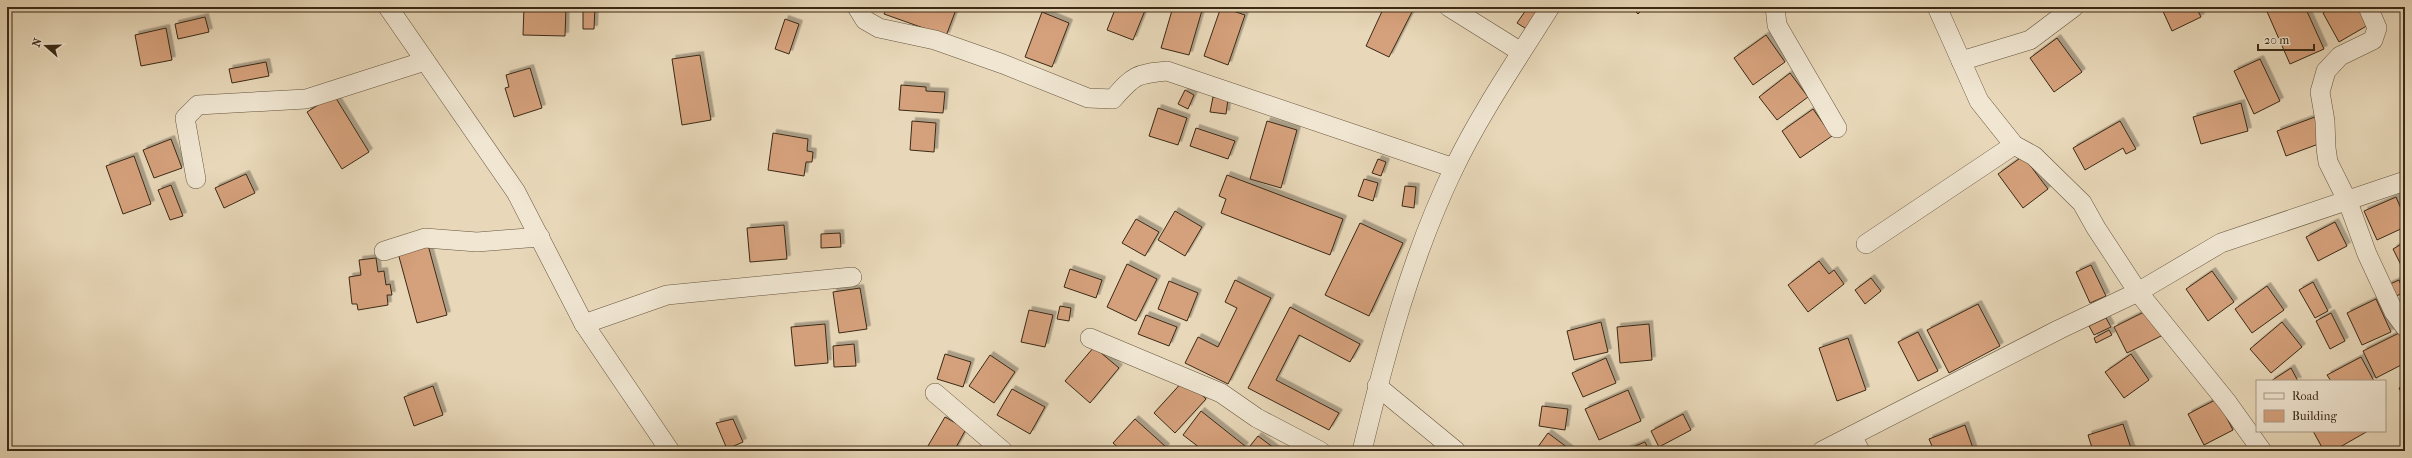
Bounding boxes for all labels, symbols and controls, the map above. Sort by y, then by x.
north arrow [26,26,66,66]
scale bar [2258,26,2314,52]
text: 20 m [2264,33,2289,47]
text: N [30,36,45,49]
legend [2256,380,2386,432]
text: Road [2292,389,2319,403]
text: Building [2292,409,2337,423]

